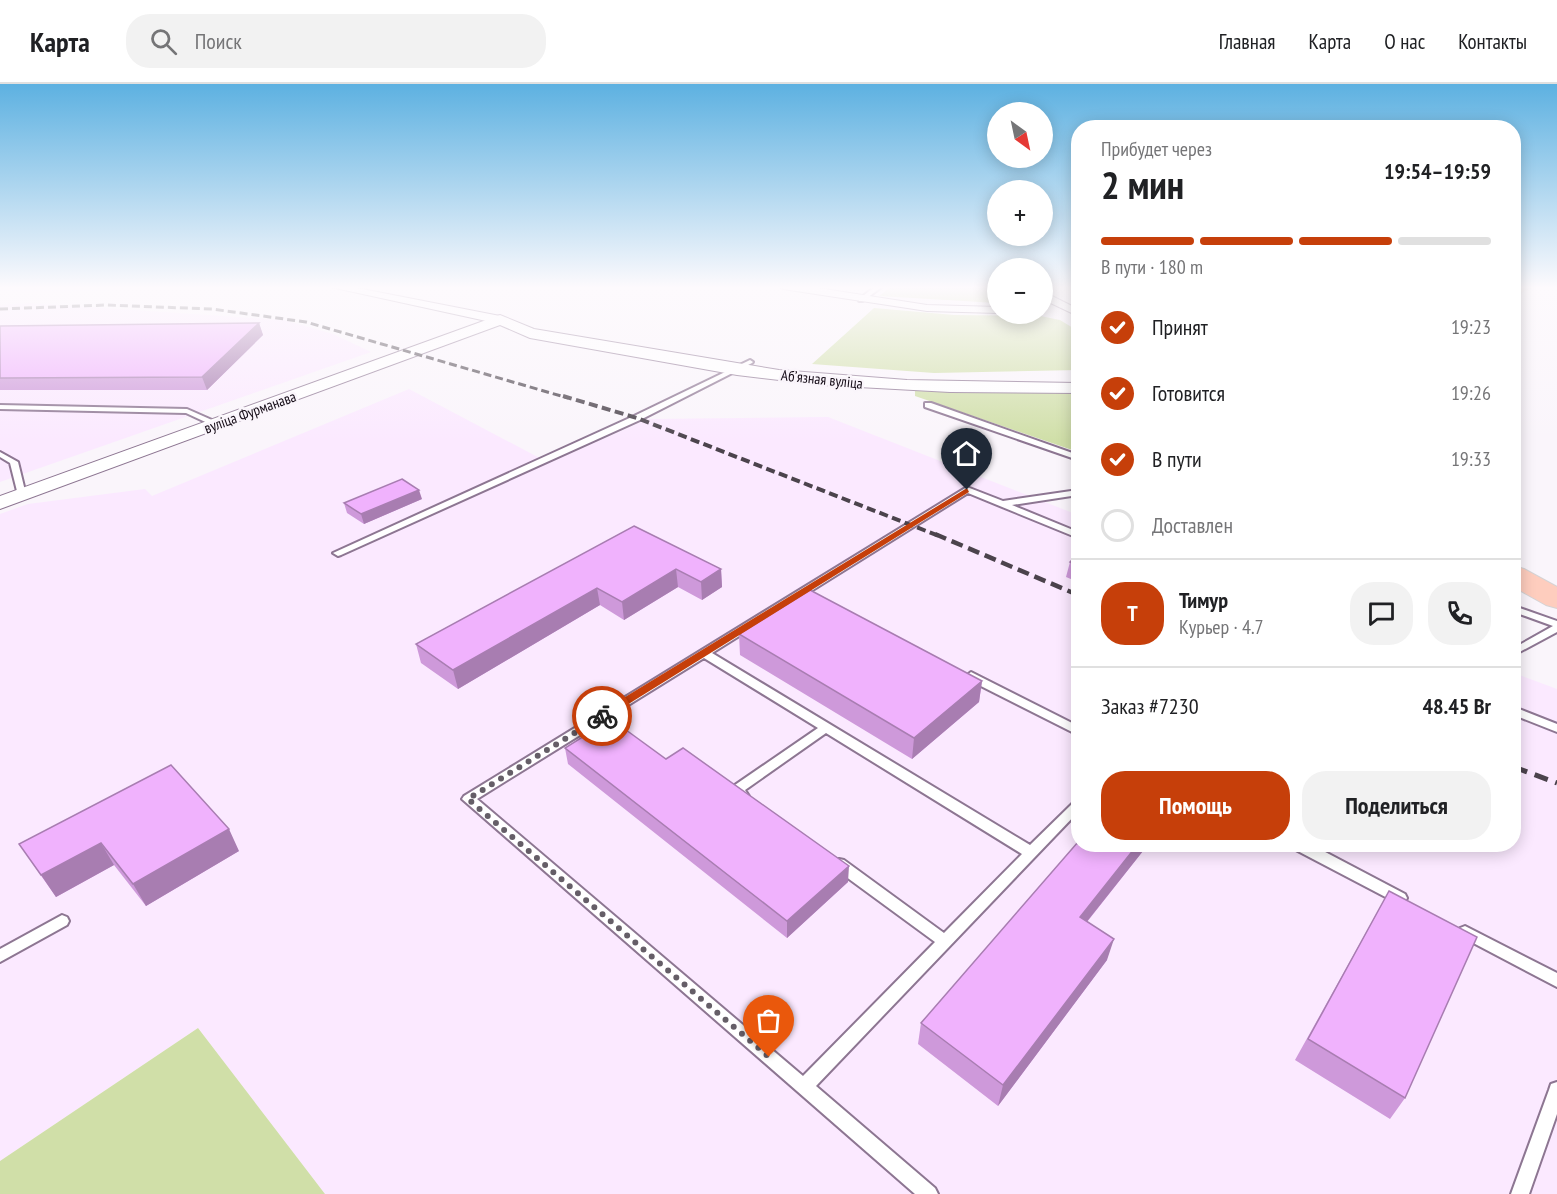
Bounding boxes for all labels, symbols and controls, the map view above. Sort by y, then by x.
search box [126,14,546,68]
text: Карта [30,23,90,60]
icon: search [147,25,180,58]
text: Поиск [195,27,242,55]
text: Главная [1219,28,1275,55]
text: Карта [1308,28,1351,55]
text: О нас [1384,28,1425,55]
text: Контакты [1458,28,1527,55]
north arrow [987,102,1053,168]
map controls [987,102,1053,324]
text: Прибудет через [1101,136,1212,162]
text: 19:54–19:59 [1384,157,1491,185]
text: 2 мин [1101,159,1184,210]
button: + [987,180,1053,246]
text: В пути · 180 m [1101,254,1203,280]
button: − [987,258,1053,324]
icon: check [1101,311,1134,344]
text: Принят [1152,313,1208,341]
text: 19:23 [1451,314,1491,340]
street label: Абʼязная вуліца [780,365,864,393]
icon: check [1101,377,1134,410]
text: Готовится [1152,379,1225,407]
text: 19:26 [1451,380,1491,406]
street label: вуліца Фурманава [201,387,299,437]
pin [941,428,992,490]
icon: home [950,437,983,470]
icon: check [1101,443,1134,476]
text: В пути [1152,445,1202,473]
text: 19:33 [1451,446,1491,472]
text: Доставлен [1152,511,1233,539]
button: chat [1350,582,1413,645]
button: phone [1428,582,1491,645]
text: Тимур [1179,586,1228,614]
text: Т [1127,599,1138,627]
text: Курьер · 4.7 [1179,614,1264,640]
courier [572,686,632,746]
text: Заказ #7230 [1101,692,1199,720]
text: 48.45 Br [1423,692,1491,720]
icon: bike [586,700,619,733]
button: Помощь [1101,771,1290,840]
button: Поделиться [1302,771,1491,840]
pin [743,995,794,1057]
icon: bag [752,1004,785,1037]

